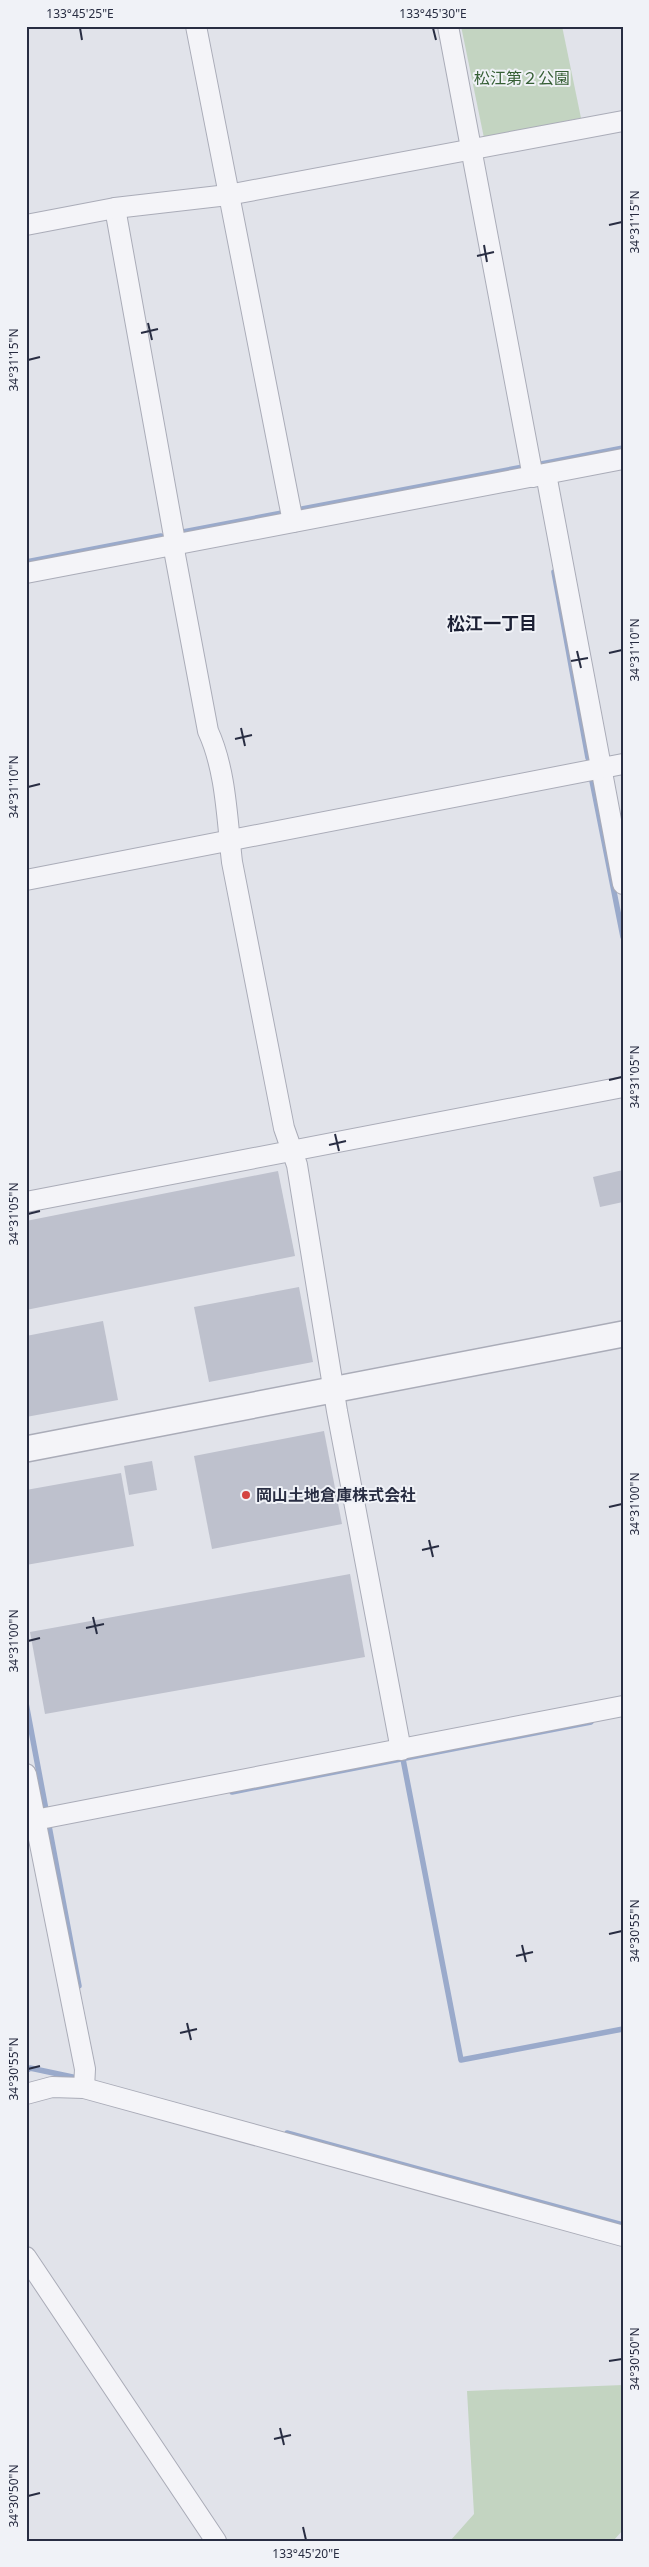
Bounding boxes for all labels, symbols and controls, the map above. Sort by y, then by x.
text: 133°45'25"E [46,5,114,22]
text: 133°45'30"E [399,5,467,22]
park label: 松江第２公園 [474,67,570,89]
text: 34°31'15"N [626,190,643,254]
text: 34°31'15"N [5,328,22,392]
district label: 松江一丁目 [447,611,537,635]
text: 34°31'10"N [626,618,643,682]
text: 34°31'10"N [5,755,22,819]
text: 34°31'05"N [626,1045,643,1109]
text: 34°31'05"N [5,1182,22,1246]
text: 34°31'00"N [626,1472,643,1536]
place label: 岡山土地倉庫株式会社 [256,1484,416,1506]
marker: 岡山土地倉庫株式会社 [240,1489,252,1501]
text: 34°31'00"N [5,1609,22,1673]
text: 34°30'55"N [626,1899,643,1963]
text: 34°30'55"N [5,2037,22,2101]
text: 34°30'50"N [626,2327,643,2391]
text: 34°30'50"N [5,2464,22,2528]
text: 133°45'20"E [272,2545,340,2562]

